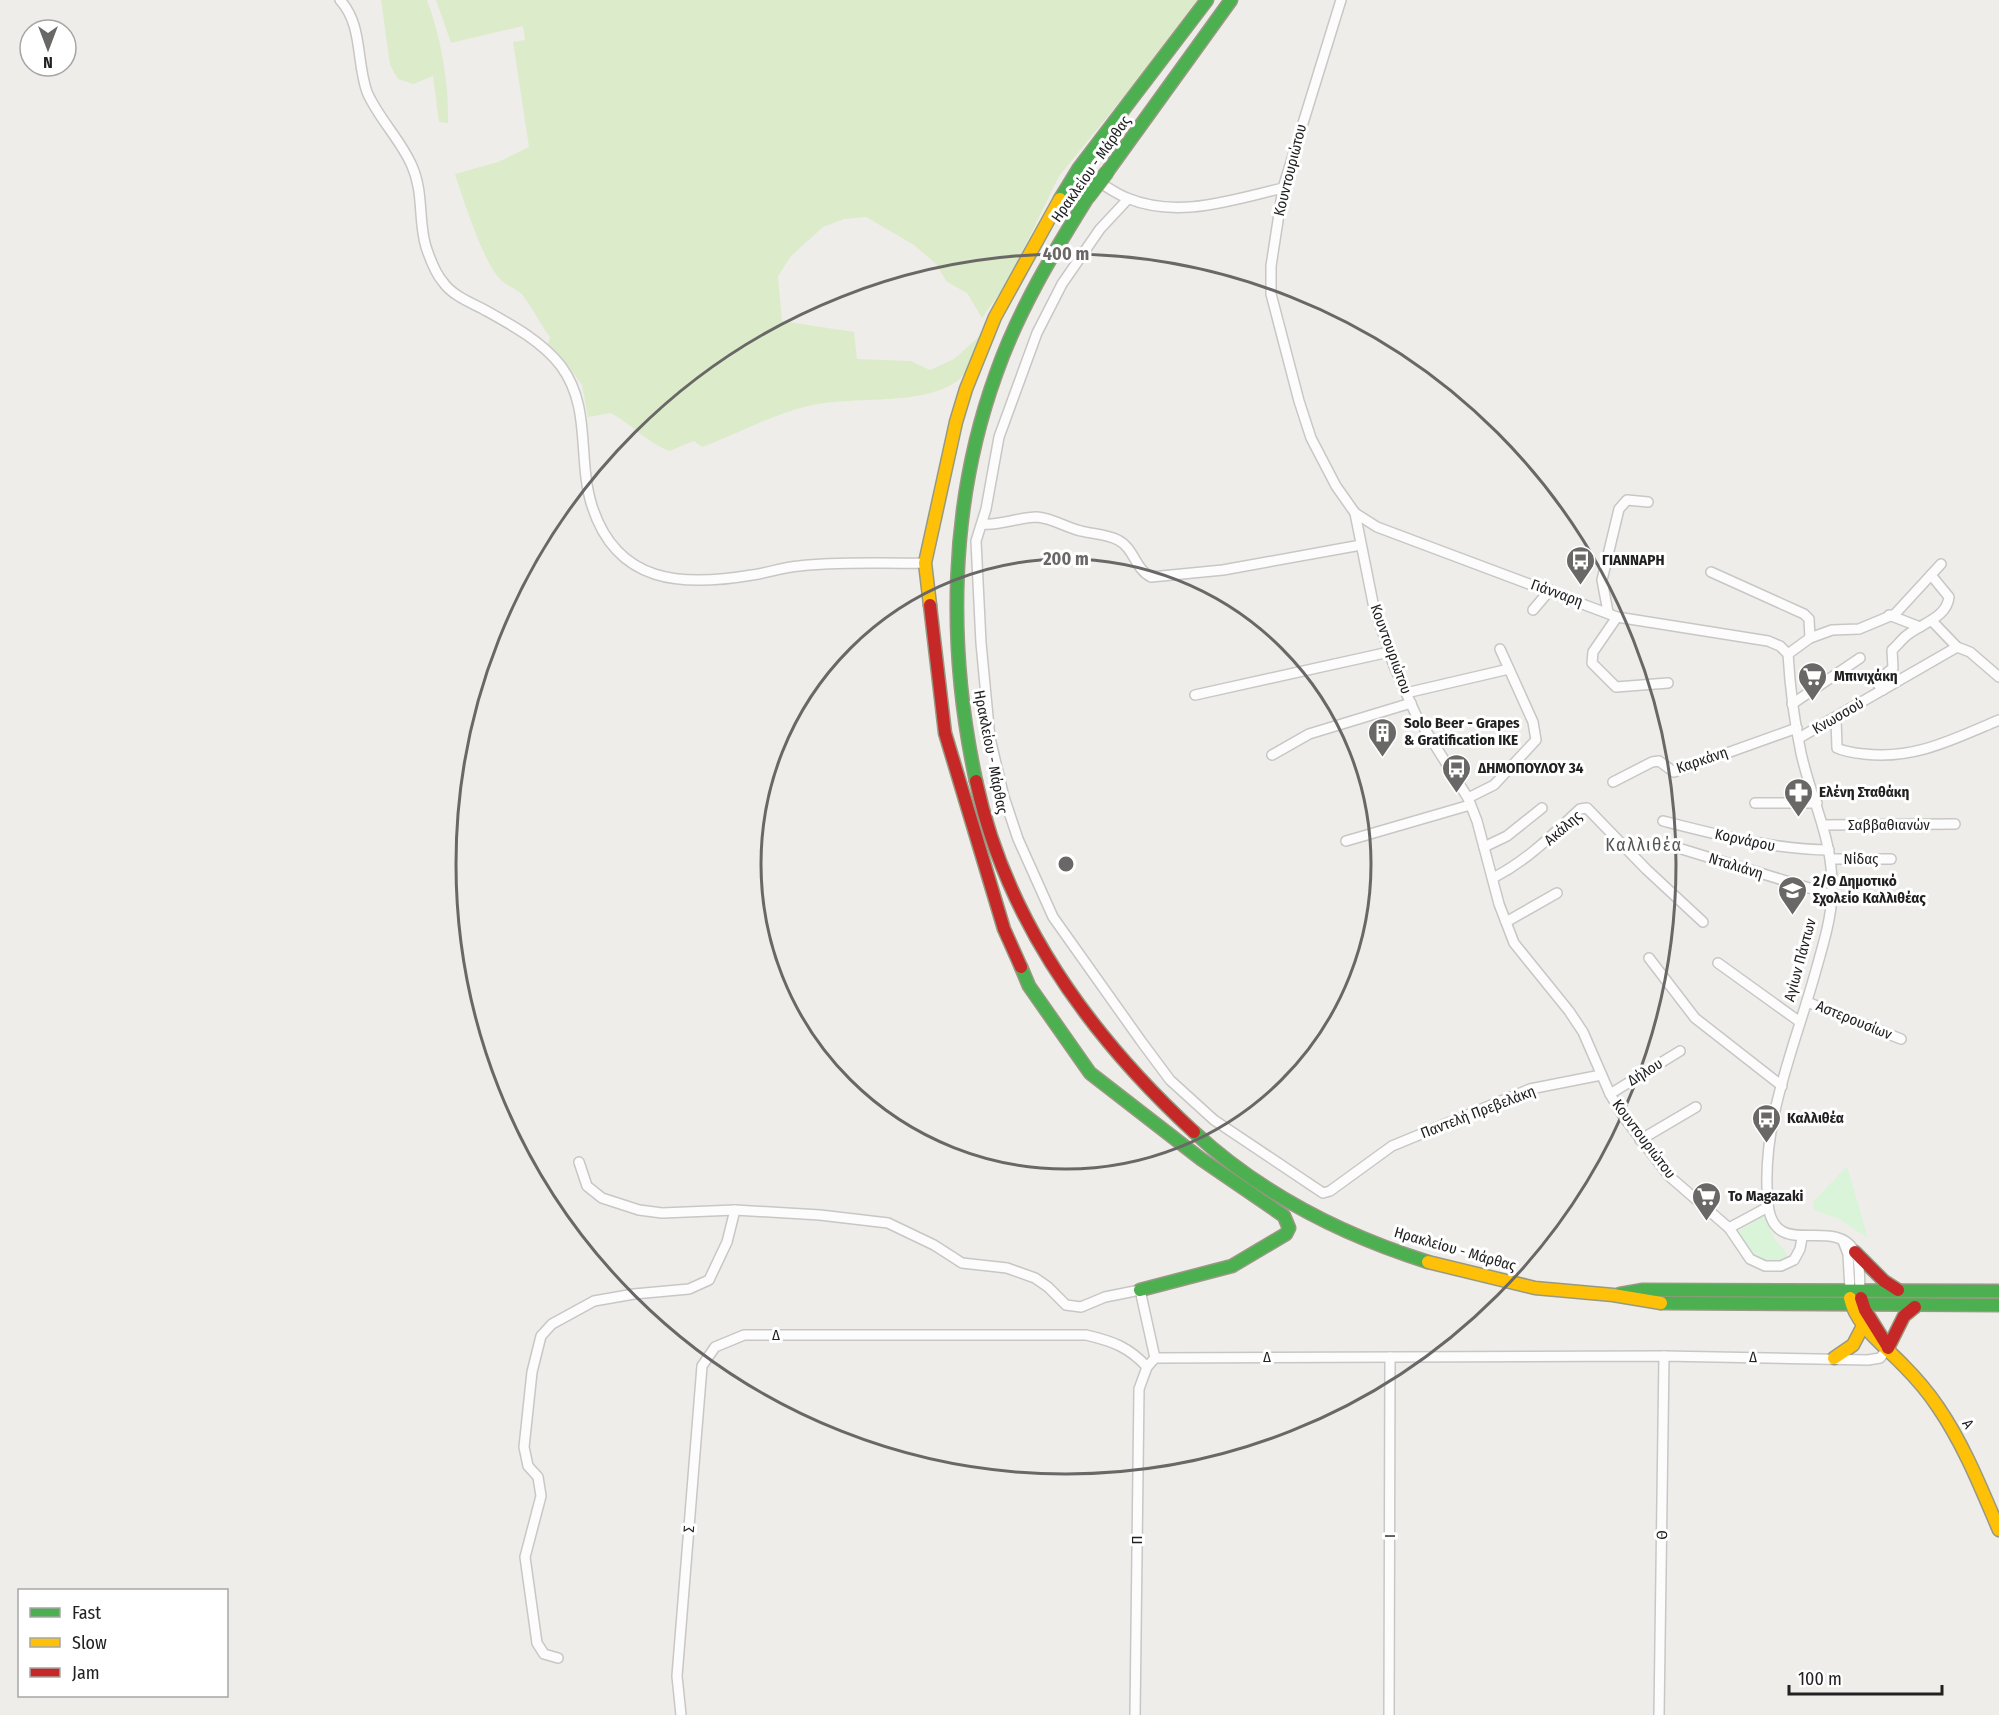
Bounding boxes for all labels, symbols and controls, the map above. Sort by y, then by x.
north arrow [18,18,78,78]
text: N [43,53,53,72]
street label: Ηρακλείου - Μάρθας [1048,112,1135,226]
street label: Κουντουριώτου [1270,122,1310,218]
text: 400 m [1043,243,1089,265]
bus stop icon: ΓΙΑΝΝΑΡΗ [1565,544,1597,586]
text: 200 m [1042,548,1089,570]
place label: ΓΙΑΝΝΑΡΗ [1602,551,1664,569]
street label: Γιάνναρη [1528,575,1586,611]
street label: Κουντουριώτου [1366,602,1416,696]
supermarket icon: Μπινιχάκη [1797,660,1829,702]
place label: Μπινιχάκη [1834,667,1898,685]
street label: Ηρακλείου - Μάρθας [970,689,1012,816]
street label: Κνωσσού [1809,694,1867,738]
place label: Solo Beer - Grapes & Gratification IKE [1404,714,1520,749]
building icon: Solo Beer - Grapes & Gratification IKE [1367,716,1399,758]
street label: Καρκάνη [1674,743,1730,777]
bus stop icon: ΔΗΜΟΠΟΥΛΟΥ 34 [1441,752,1473,794]
place label: ΔΗΜΟΠΟΥΛΟΥ 34 [1477,759,1584,777]
pharmacy icon: Ελένη Σταθάκη [1782,776,1814,818]
place label: Ελένη Σταθάκη [1819,783,1909,801]
street label: Ακάλης [1541,806,1586,849]
street label: Σαββαθιανών [1848,816,1930,834]
street label: Κορνάρου [1713,825,1777,855]
district label: Καλλιθέα [1605,834,1683,856]
street label: Νταλιάνη [1707,849,1765,883]
street label: Νίδας [1844,850,1879,868]
centre of rings [1056,854,1076,874]
place label: 2/Θ Δημοτικό Σχολείο Καλλιθέας [1812,872,1926,907]
school or university icon: 2/Θ Δημοτικό Σχολείο Καλλιθέας [1776,874,1808,916]
street label: Αγίων Πάντων [1780,916,1820,1004]
street label: Αστερουσίων [1813,997,1895,1044]
street label: Δήλου [1624,1054,1666,1090]
street label: Παντελή Πρεβελάκη [1418,1082,1538,1142]
street label: Κουντουριώτου [1608,1096,1680,1182]
bus stop icon: Καλλιθέα [1750,1102,1782,1144]
place label: Καλλιθέα [1787,1109,1844,1127]
supermarket icon: To Magazaki [1691,1180,1723,1222]
place label: To Magazaki [1728,1187,1804,1205]
street label: Ηρακλείου - Μάρθας [1392,1223,1518,1275]
street label: Δ [772,1326,780,1344]
street label: Δ [1263,1348,1271,1366]
street label: Δ [1749,1348,1757,1366]
street label: Α [1958,1416,1978,1432]
street label: Σ [680,1525,698,1533]
street label: Θ [1653,1530,1671,1540]
street label: Ι [1381,1534,1399,1538]
street label: Π [1128,1535,1146,1545]
legend [18,1589,228,1697]
text: Fast [72,1602,101,1624]
text: Slow [72,1632,107,1654]
scale bar [1789,1658,1942,1696]
text: Jam [72,1662,100,1684]
text: 100 m [1798,1668,1842,1690]

